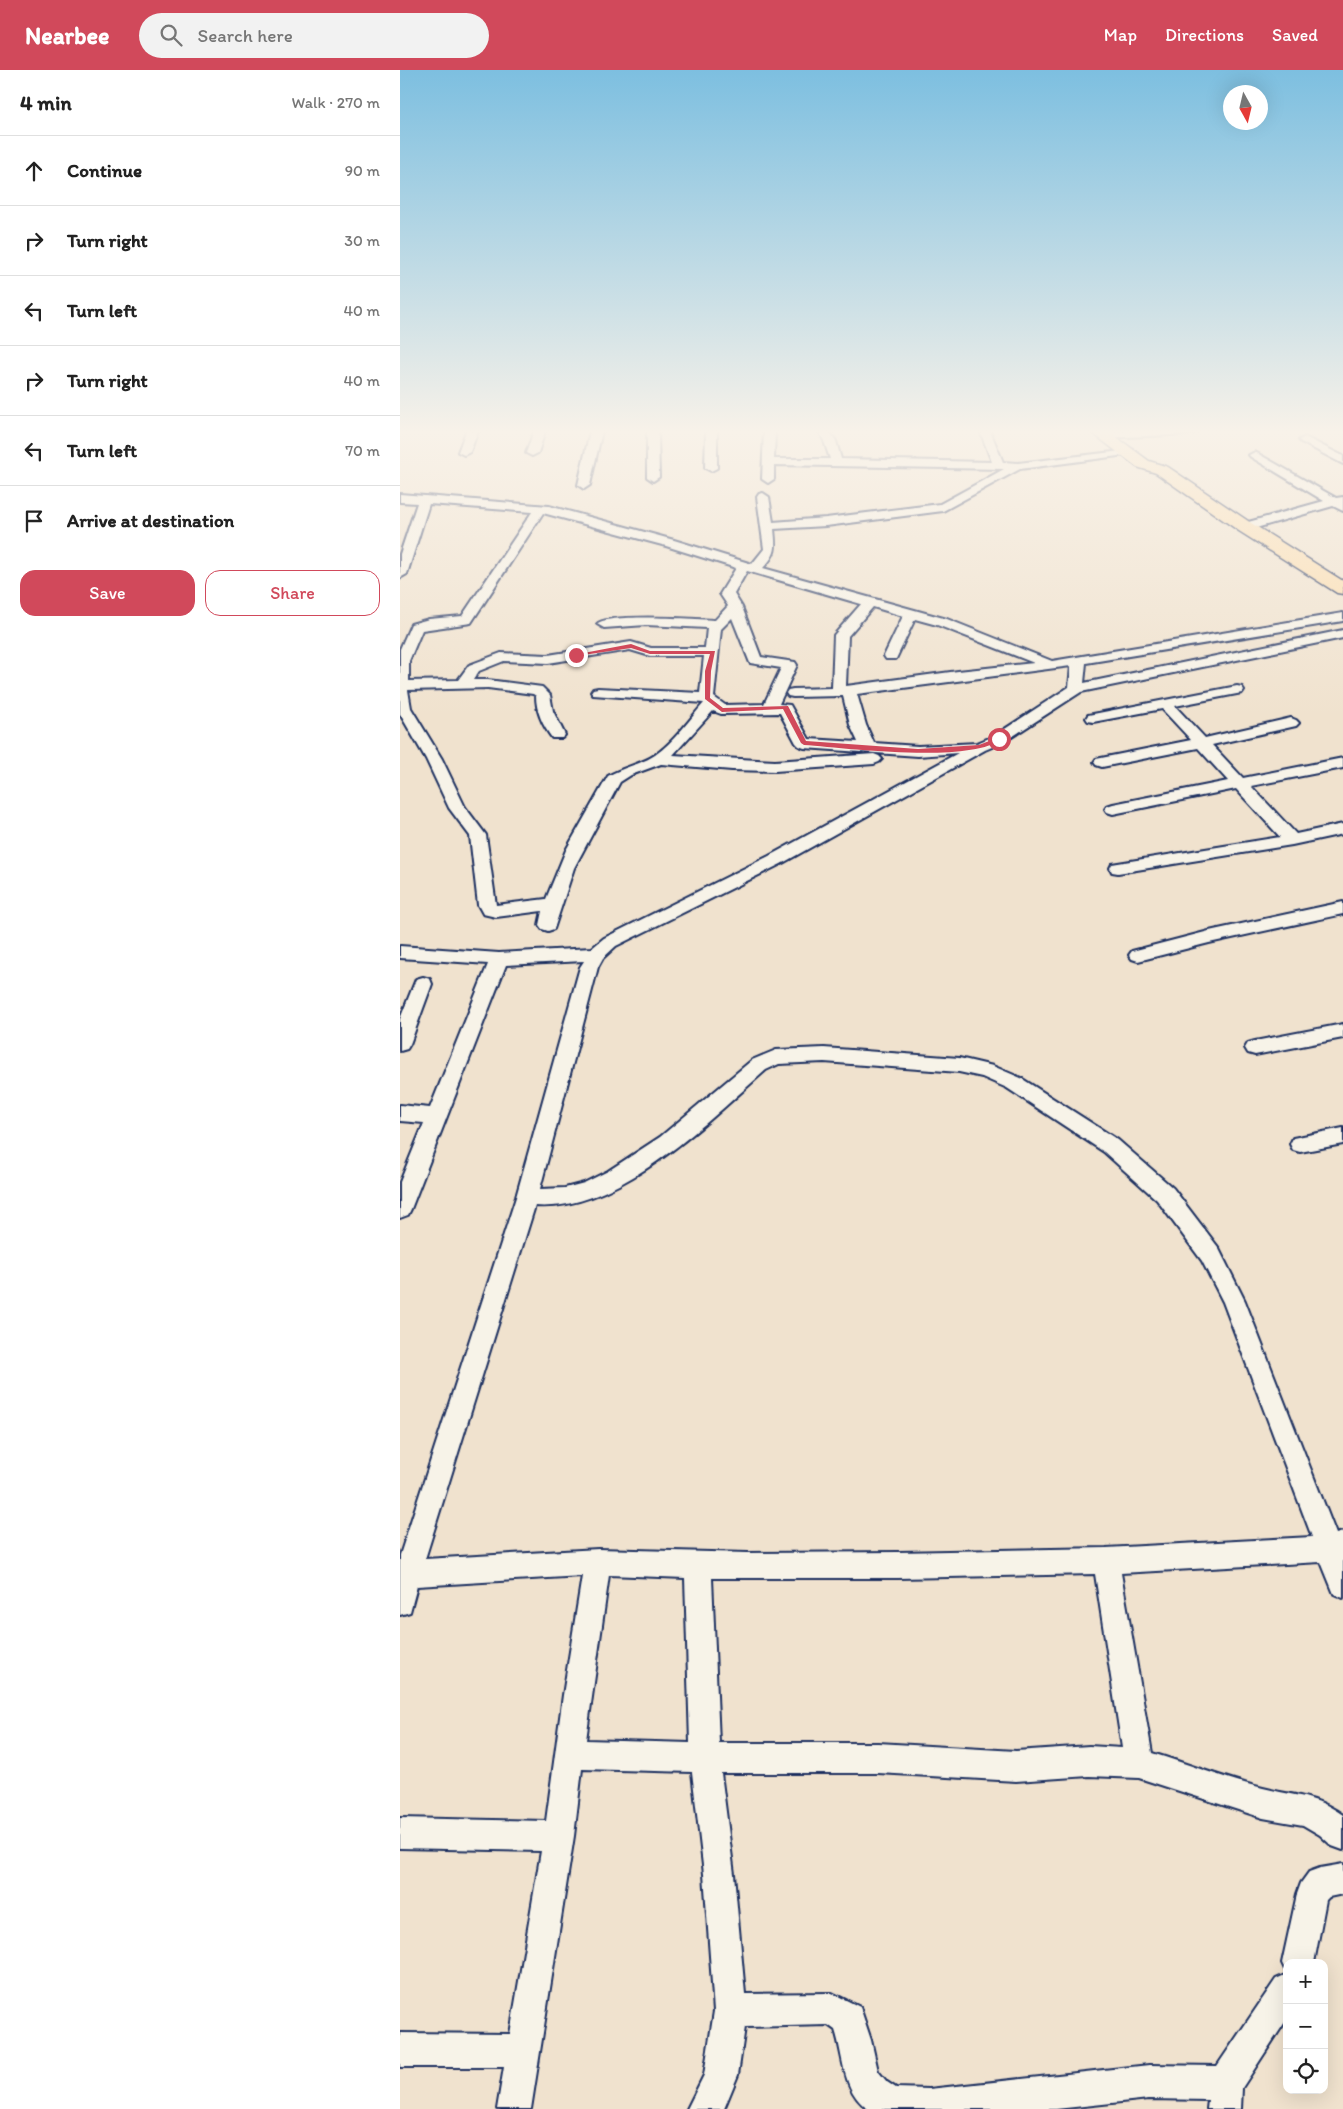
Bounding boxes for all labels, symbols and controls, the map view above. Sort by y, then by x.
search box [139,13,489,58]
text: Nearbee [25,21,109,50]
icon: search [157,21,185,49]
text: Search here [197,24,293,47]
text: Map [1104,24,1137,46]
text: Directions [1165,24,1244,46]
text: Saved [1272,24,1318,46]
north arrow [1223,85,1268,130]
text: 4 min [20,90,72,115]
text: Walk · 270 m [292,93,380,112]
icon: ahead [20,157,48,185]
text: Continue [67,159,142,182]
text: 90 m [345,161,380,180]
icon: right [20,227,48,255]
text: Turn right [67,229,148,252]
text: 30 m [344,231,380,250]
icon: left [20,297,48,325]
text: Turn left [67,299,137,322]
text: 40 m [343,301,380,320]
icon: right [20,367,48,395]
text: Turn right [67,369,148,392]
text: 40 m [343,371,380,390]
icon: left [20,437,48,465]
text: Turn left [67,439,137,462]
text: 70 m [345,441,380,460]
icon: arrive [20,507,48,535]
text: Arrive at destination [67,509,234,532]
button: Save [20,570,195,616]
button: Share [205,570,380,616]
route end [565,644,588,667]
route start [988,728,1011,751]
map controls [1283,1959,1328,2094]
button: + [1283,1959,1328,2004]
button: − [1283,2004,1328,2049]
button: locate [1283,2049,1328,2094]

